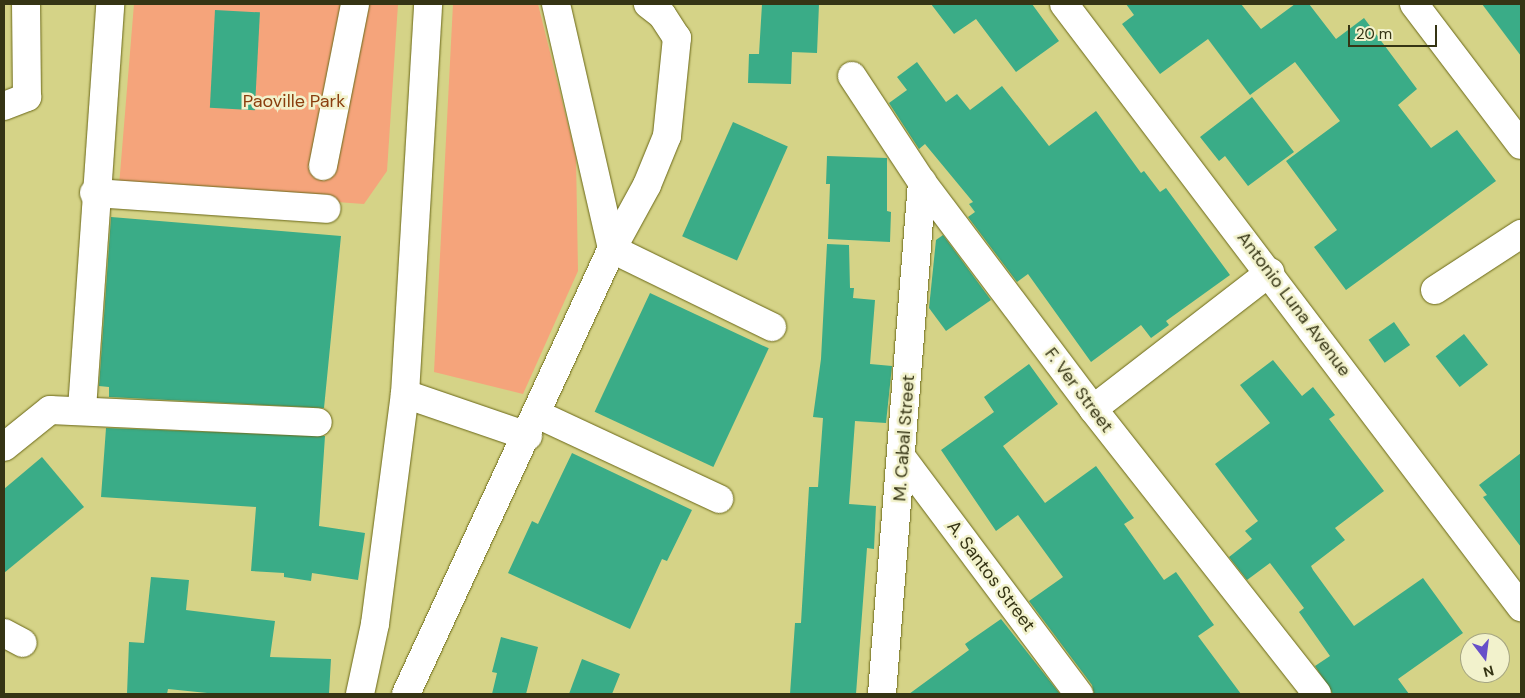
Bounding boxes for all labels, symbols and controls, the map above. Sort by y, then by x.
scale bar [1350,15,1439,47]
text: 20 m [1356,24,1392,44]
park label: Paoville Park [243,90,345,112]
street label: Antonio Luna Avenue [1232,227,1356,381]
street label: F. Ver Street [1040,343,1118,437]
street label: M. Cabal Street [889,374,919,502]
street label: A. Santos Street [942,516,1040,636]
north arrow [1460,633,1510,683]
text: N [1481,662,1496,682]

